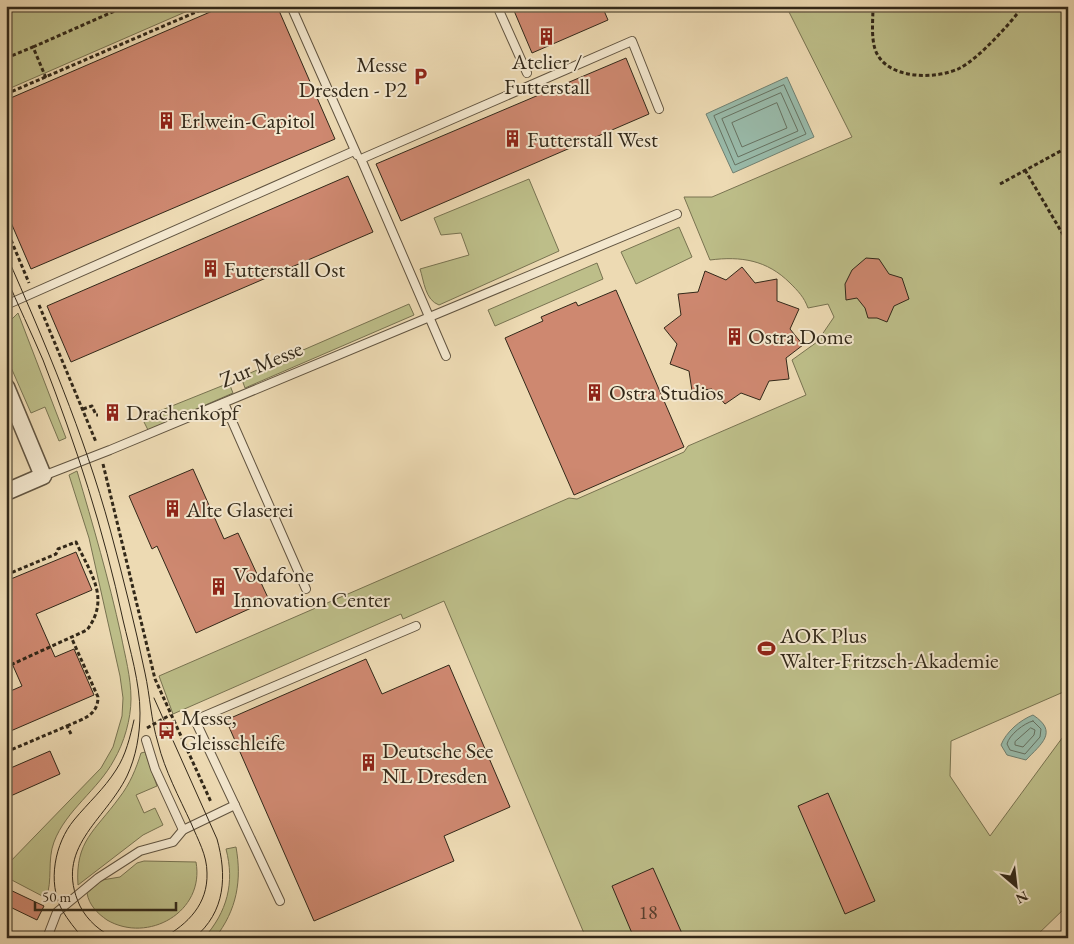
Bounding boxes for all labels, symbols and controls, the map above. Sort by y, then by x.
building icon: Atelier / Futterstall [537,26,557,46]
place label: Atelier / Futterstall [504,47,590,101]
place label: Messe Dresden - P2 [299,50,407,104]
parking icon: Messe Dresden - P2 [411,67,431,87]
place label: Erlwein-Capitol [180,106,315,135]
building icon: Erlwein-Capitol [156,110,176,130]
place label: Futterstall West [527,125,658,154]
building icon: Futterstall West [503,129,523,149]
place label: Futterstall Ost [224,255,345,284]
building icon: Futterstall Ost [200,259,220,279]
place label: Ostra Dome [748,322,853,351]
building icon: Ostra Dome [724,326,744,346]
street label: Zur Messe [215,333,307,394]
place label: Ostra Studios [609,378,724,407]
building icon: Ostra Studios [585,382,605,402]
place label: Drachenkopf [126,398,242,427]
building icon: Drachenkopf [102,402,122,422]
place label: Alte Glaserei [185,495,294,524]
building icon: Alte Glaserei [162,499,182,519]
place label: Vodafone Innovation Center [233,560,391,614]
building icon: Vodafone Innovation Center [209,577,229,597]
place label: AOK Plus Walter-Fritzsch-Akademie [779,621,999,675]
sports icon: AOK Plus Walter-Fritzsch-Akademie [756,638,776,658]
place label: Messe, Gleisschleife [181,703,285,757]
bus stop icon: Messe, Gleisschleife [157,720,177,740]
place label: Deutsche See NL Dresden [382,736,494,790]
building icon: Deutsche See NL Dresden [358,753,378,773]
north arrow [992,862,1042,912]
scale bar [35,879,176,911]
text: 50 m [42,887,71,906]
text: N [1012,887,1031,908]
house number: 18 [638,899,658,925]

